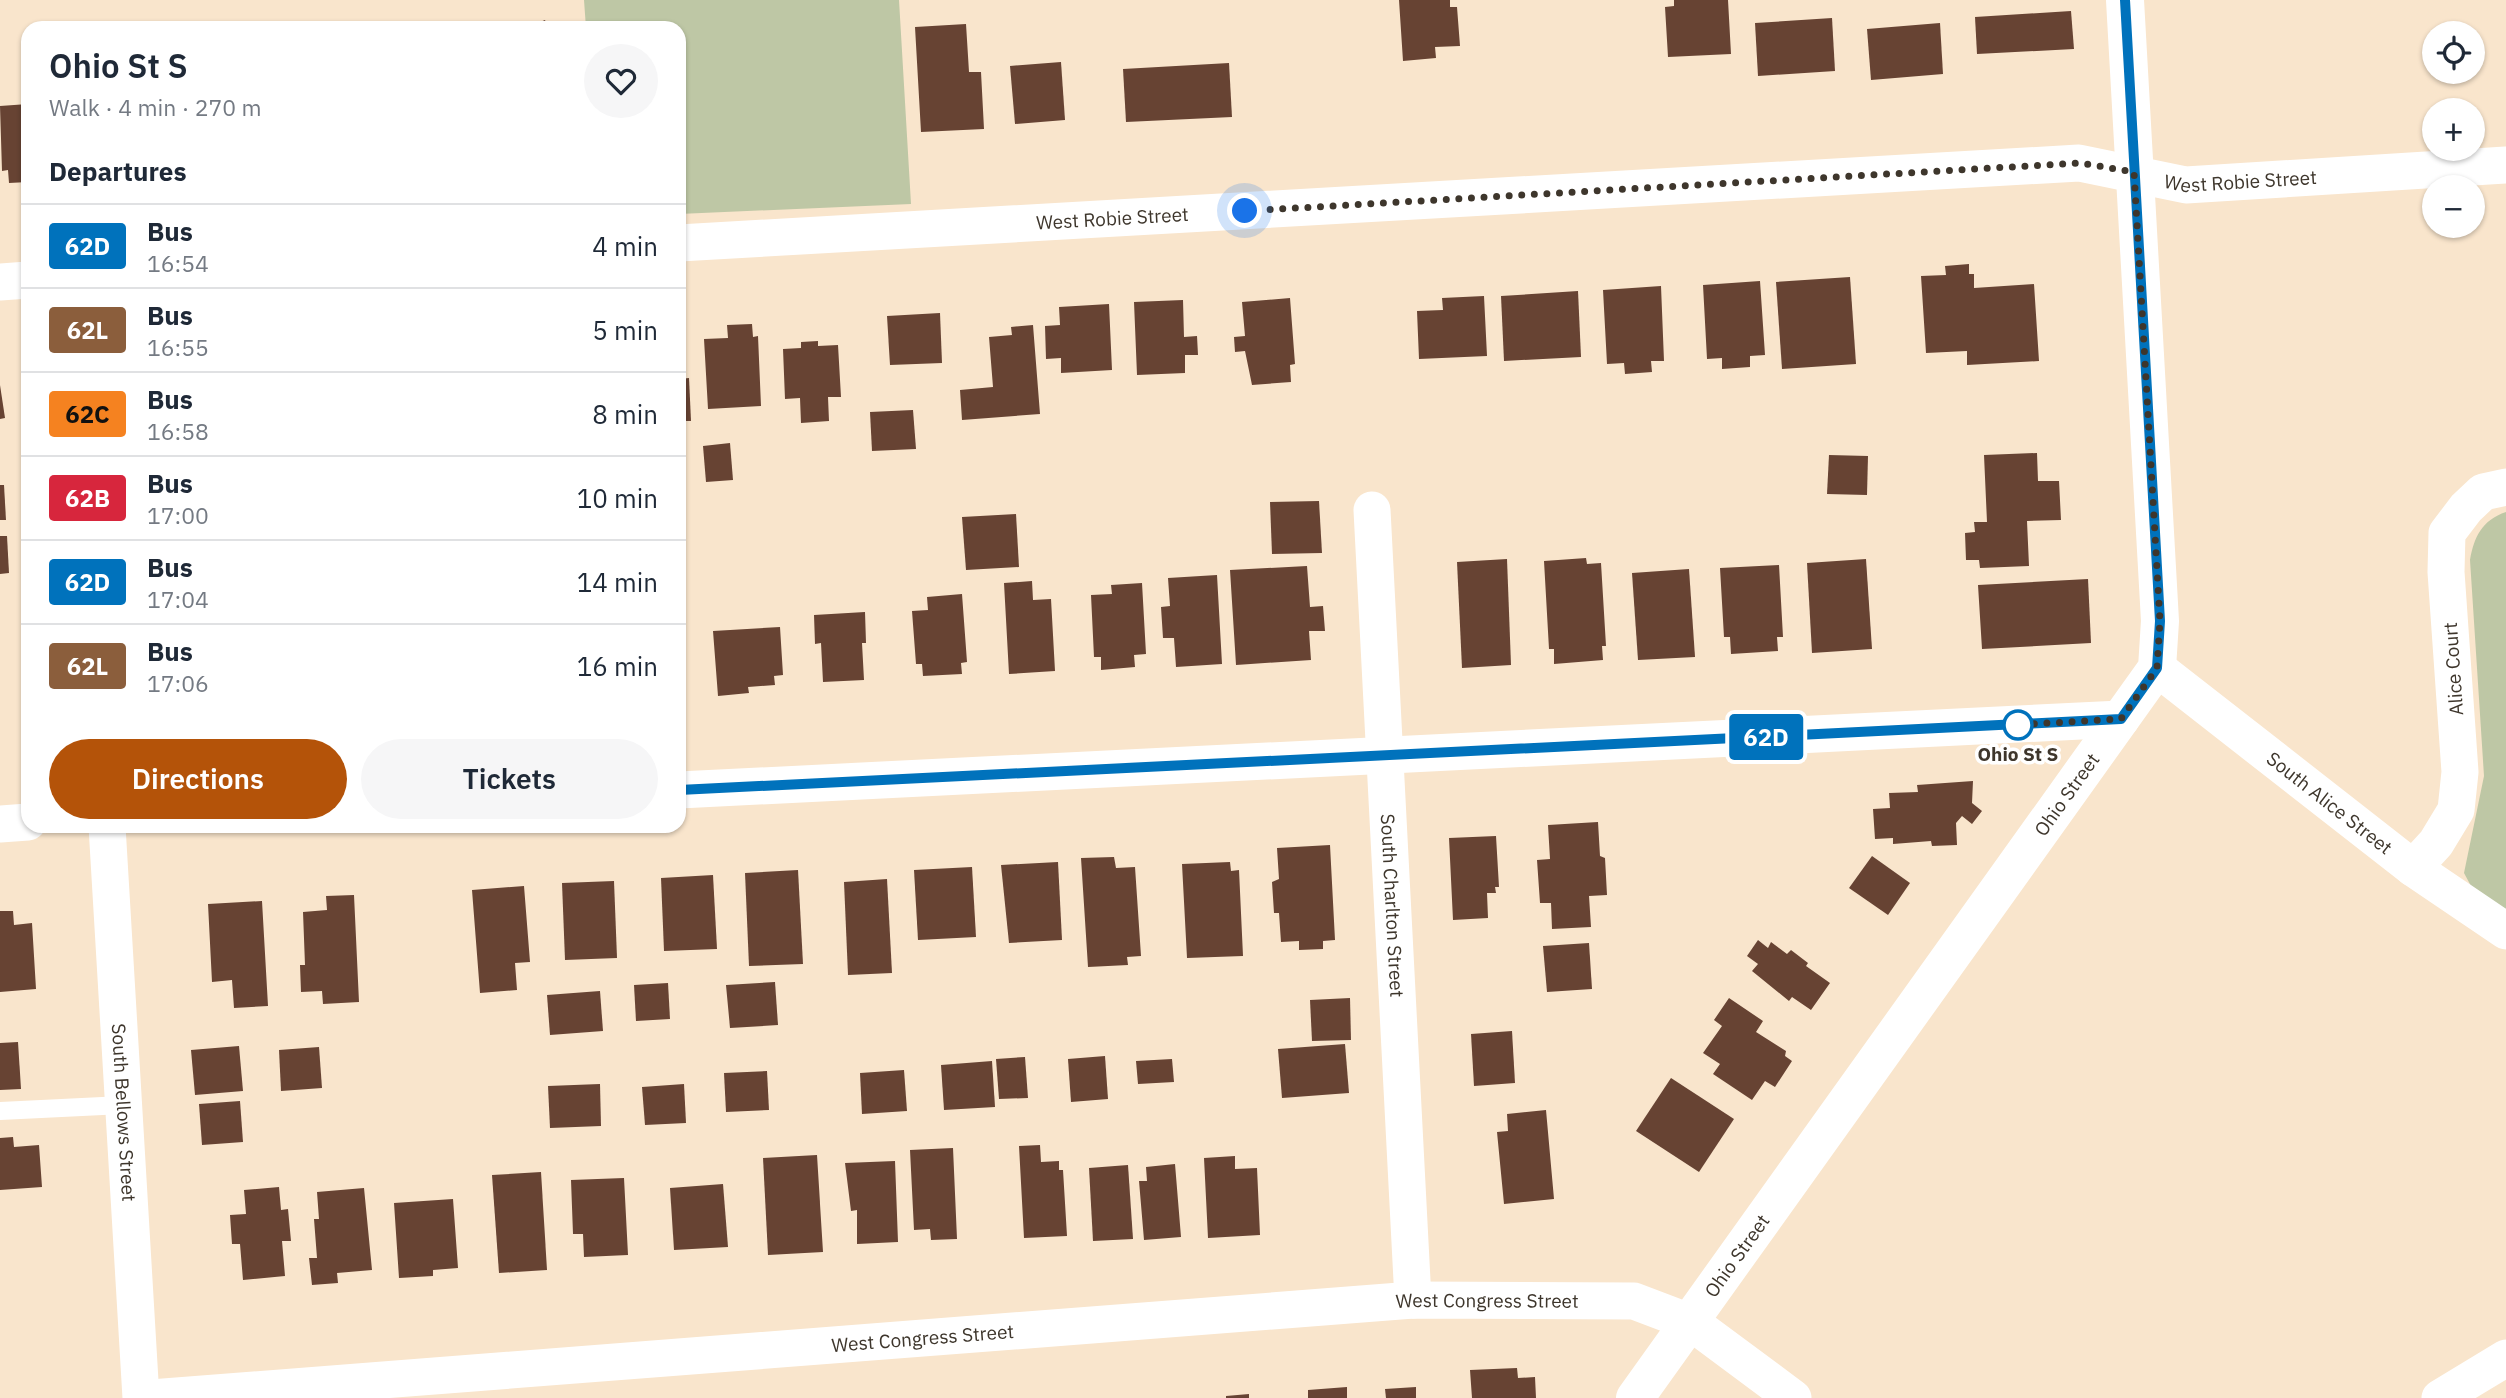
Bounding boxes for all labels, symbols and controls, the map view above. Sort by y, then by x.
map controls [2422,21,2485,238]
button: locate [2422,21,2485,84]
text: Ohio St S [49,44,188,87]
button: heart [584,44,658,118]
text: Walk · 4 min · 270 m [49,92,262,122]
button: + [2422,98,2485,161]
text: Departures [49,154,187,188]
street label: West Robie Street [2162,165,2317,198]
button: − [2422,175,2485,238]
your location [1227,193,1262,228]
street label: West Robie Street [1035,202,1189,235]
text: Bus [147,214,193,248]
text: 4 min [592,229,658,263]
text: 62D [65,230,110,262]
text: 16:54 [147,248,209,278]
text: Bus [147,298,193,332]
text: 5 min [592,313,658,347]
text: 62L [67,314,108,346]
text: 16:55 [147,332,209,362]
text: Bus [147,382,193,416]
text: 8 min [592,397,658,431]
text: 62C [65,398,110,430]
text: 16:58 [147,416,209,446]
text: Bus [147,466,193,500]
text: 10 min [577,481,658,515]
text: 62B [65,482,110,514]
text: 17:00 [147,500,209,530]
text: Bus [147,550,193,584]
text: 14 min [577,565,658,599]
text: 62D [65,566,110,598]
text: 17:04 [147,584,209,614]
street label: Alice Court [2438,622,2468,716]
text: Bus [147,634,193,668]
text: 16 min [577,649,658,683]
text: 62L [67,650,108,682]
text: 17:06 [147,668,209,698]
marker: Ohio St S [2003,710,2033,740]
line badge: 62D [1726,714,1806,760]
text: 62D [1743,721,1789,753]
button: Directions [49,739,347,819]
button: Tickets [361,739,658,819]
place label: Ohio St S [1978,742,2058,766]
street label: South Alice Street [2262,746,2397,859]
street label: Ohio Street [2029,748,2104,841]
street label: South Charlton Street [1376,813,1409,998]
street label: South Bellows Street [107,1023,141,1202]
street label: Ohio Street [1699,1210,1775,1302]
street label: West Congress Street [1395,1288,1579,1313]
street label: West Congress Street [830,1319,1015,1357]

